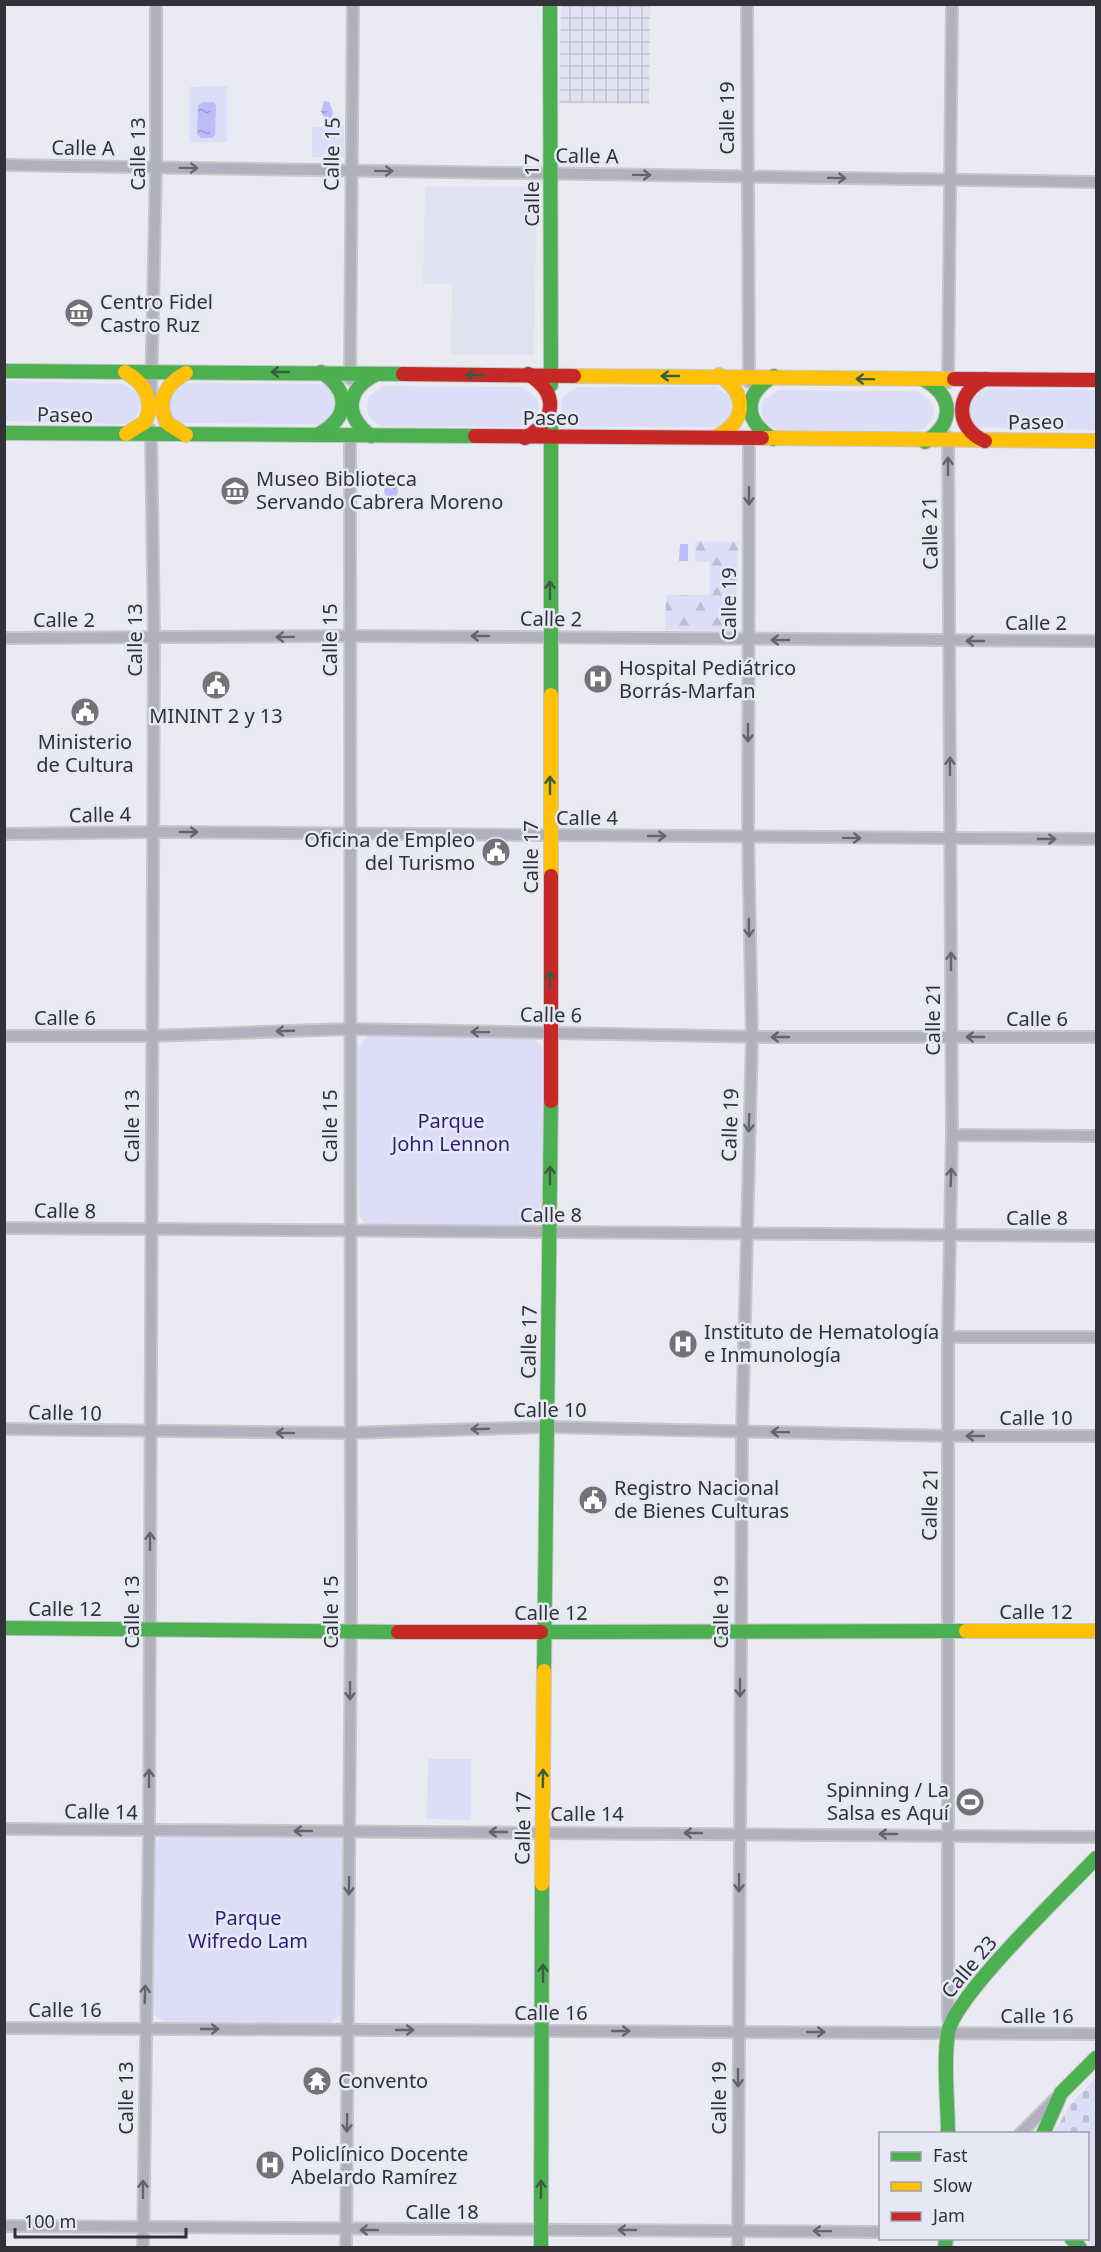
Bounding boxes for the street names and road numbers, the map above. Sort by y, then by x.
street label: Calle 19 [713,81,740,155]
street label: Calle 13 [124,117,151,191]
street label: Calle 15 [317,117,346,191]
street label: Calle A [51,133,115,162]
street label: Calle A [555,141,619,170]
street label: Calle 17 [518,153,545,227]
street label: Paseo [37,401,93,428]
street label: Paseo [523,404,579,431]
street label: Paseo [1008,408,1064,435]
street label: Calle 21 [915,496,944,570]
street label: Calle 19 [715,567,742,641]
street label: Calle 13 [121,603,148,677]
street label: Calle 15 [316,603,343,677]
street label: Calle 2 [520,604,582,633]
street label: Calle 2 [33,606,95,633]
street label: Calle 2 [1005,609,1067,636]
street label: Calle 4 [69,800,132,829]
street label: Calle 4 [556,804,619,831]
street label: Calle 17 [517,820,544,894]
street label: Calle 21 [919,982,946,1056]
street label: Calle 6 [520,1000,582,1029]
street label: Calle 6 [34,1004,96,1031]
street label: Calle 6 [1006,1005,1068,1032]
street label: Calle 19 [715,1088,744,1162]
street label: Calle 13 [118,1089,145,1163]
street label: Calle 15 [316,1089,343,1163]
street label: Calle 8 [34,1196,96,1225]
street label: Calle 8 [520,1201,582,1228]
street label: Calle 8 [1006,1204,1068,1231]
street label: Calle 17 [514,1305,543,1379]
street label: Calle 10 [513,1396,587,1423]
street label: Calle 10 [28,1398,102,1427]
street label: Calle 10 [999,1404,1073,1431]
street label: Calle 21 [915,1467,944,1541]
street label: Calle 13 [118,1575,145,1649]
street label: Calle 15 [317,1575,344,1649]
street label: Calle 19 [707,1575,734,1649]
street label: Calle 12 [28,1595,102,1622]
street label: Calle 12 [999,1598,1073,1625]
street label: Calle 12 [514,1599,588,1626]
street label: Calle 17 [508,1791,537,1865]
street label: Calle 14 [64,1797,139,1826]
street label: Calle 14 [550,1800,624,1827]
street label: Calle 23 [935,1930,1003,2004]
street label: Calle 16 [28,1996,102,2023]
street label: Calle 16 [514,1999,588,2026]
street label: Calle 16 [1000,2002,1074,2029]
street label: Calle 13 [112,2061,139,2135]
street label: Calle 19 [705,2061,732,2135]
street label: Calle 18 [405,2198,479,2225]

